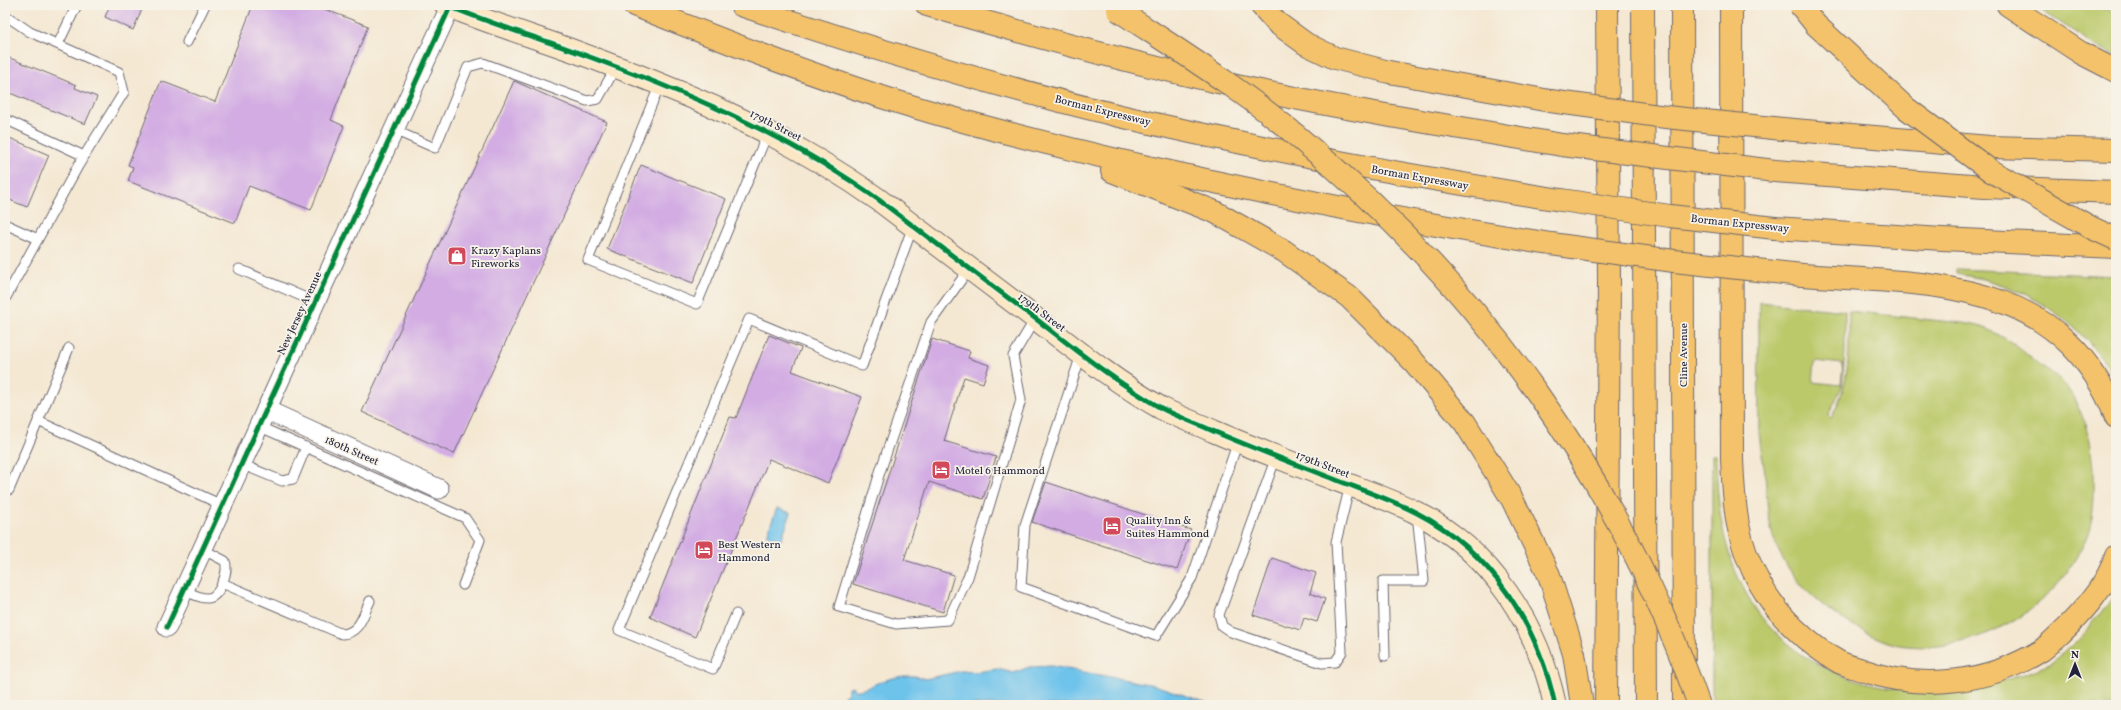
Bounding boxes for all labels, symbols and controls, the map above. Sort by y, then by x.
street label: Borman Expressway [1053,92,1152,131]
street label: 179th Street [747,107,804,146]
street label: Borman Expressway [1370,163,1470,194]
street label: Borman Expressway [1690,212,1790,237]
place label: Krazy Kaplans Fireworks [471,244,541,272]
shop icon: Krazy Kaplans Fireworks [446,245,468,267]
street label: New Jersey Avenue [274,269,326,358]
street label: 179th Street [1014,290,1068,336]
street label: Cline Avenue [1677,323,1692,387]
street label: 180th Street [322,433,381,470]
street label: 179th Street [1293,448,1352,483]
hotel icon: Motel 6 Hammond [930,459,952,481]
place label: Motel 6 Hammond [955,464,1045,479]
place label: Quality Inn & Suites Hammond [1126,514,1209,542]
hotel icon: Quality Inn & Suites Hammond [1101,515,1123,537]
place label: Best Western Hammond [718,538,781,566]
hotel icon: Best Western Hammond [693,539,715,561]
north arrow [2055,644,2095,684]
text: N [2071,648,2079,663]

